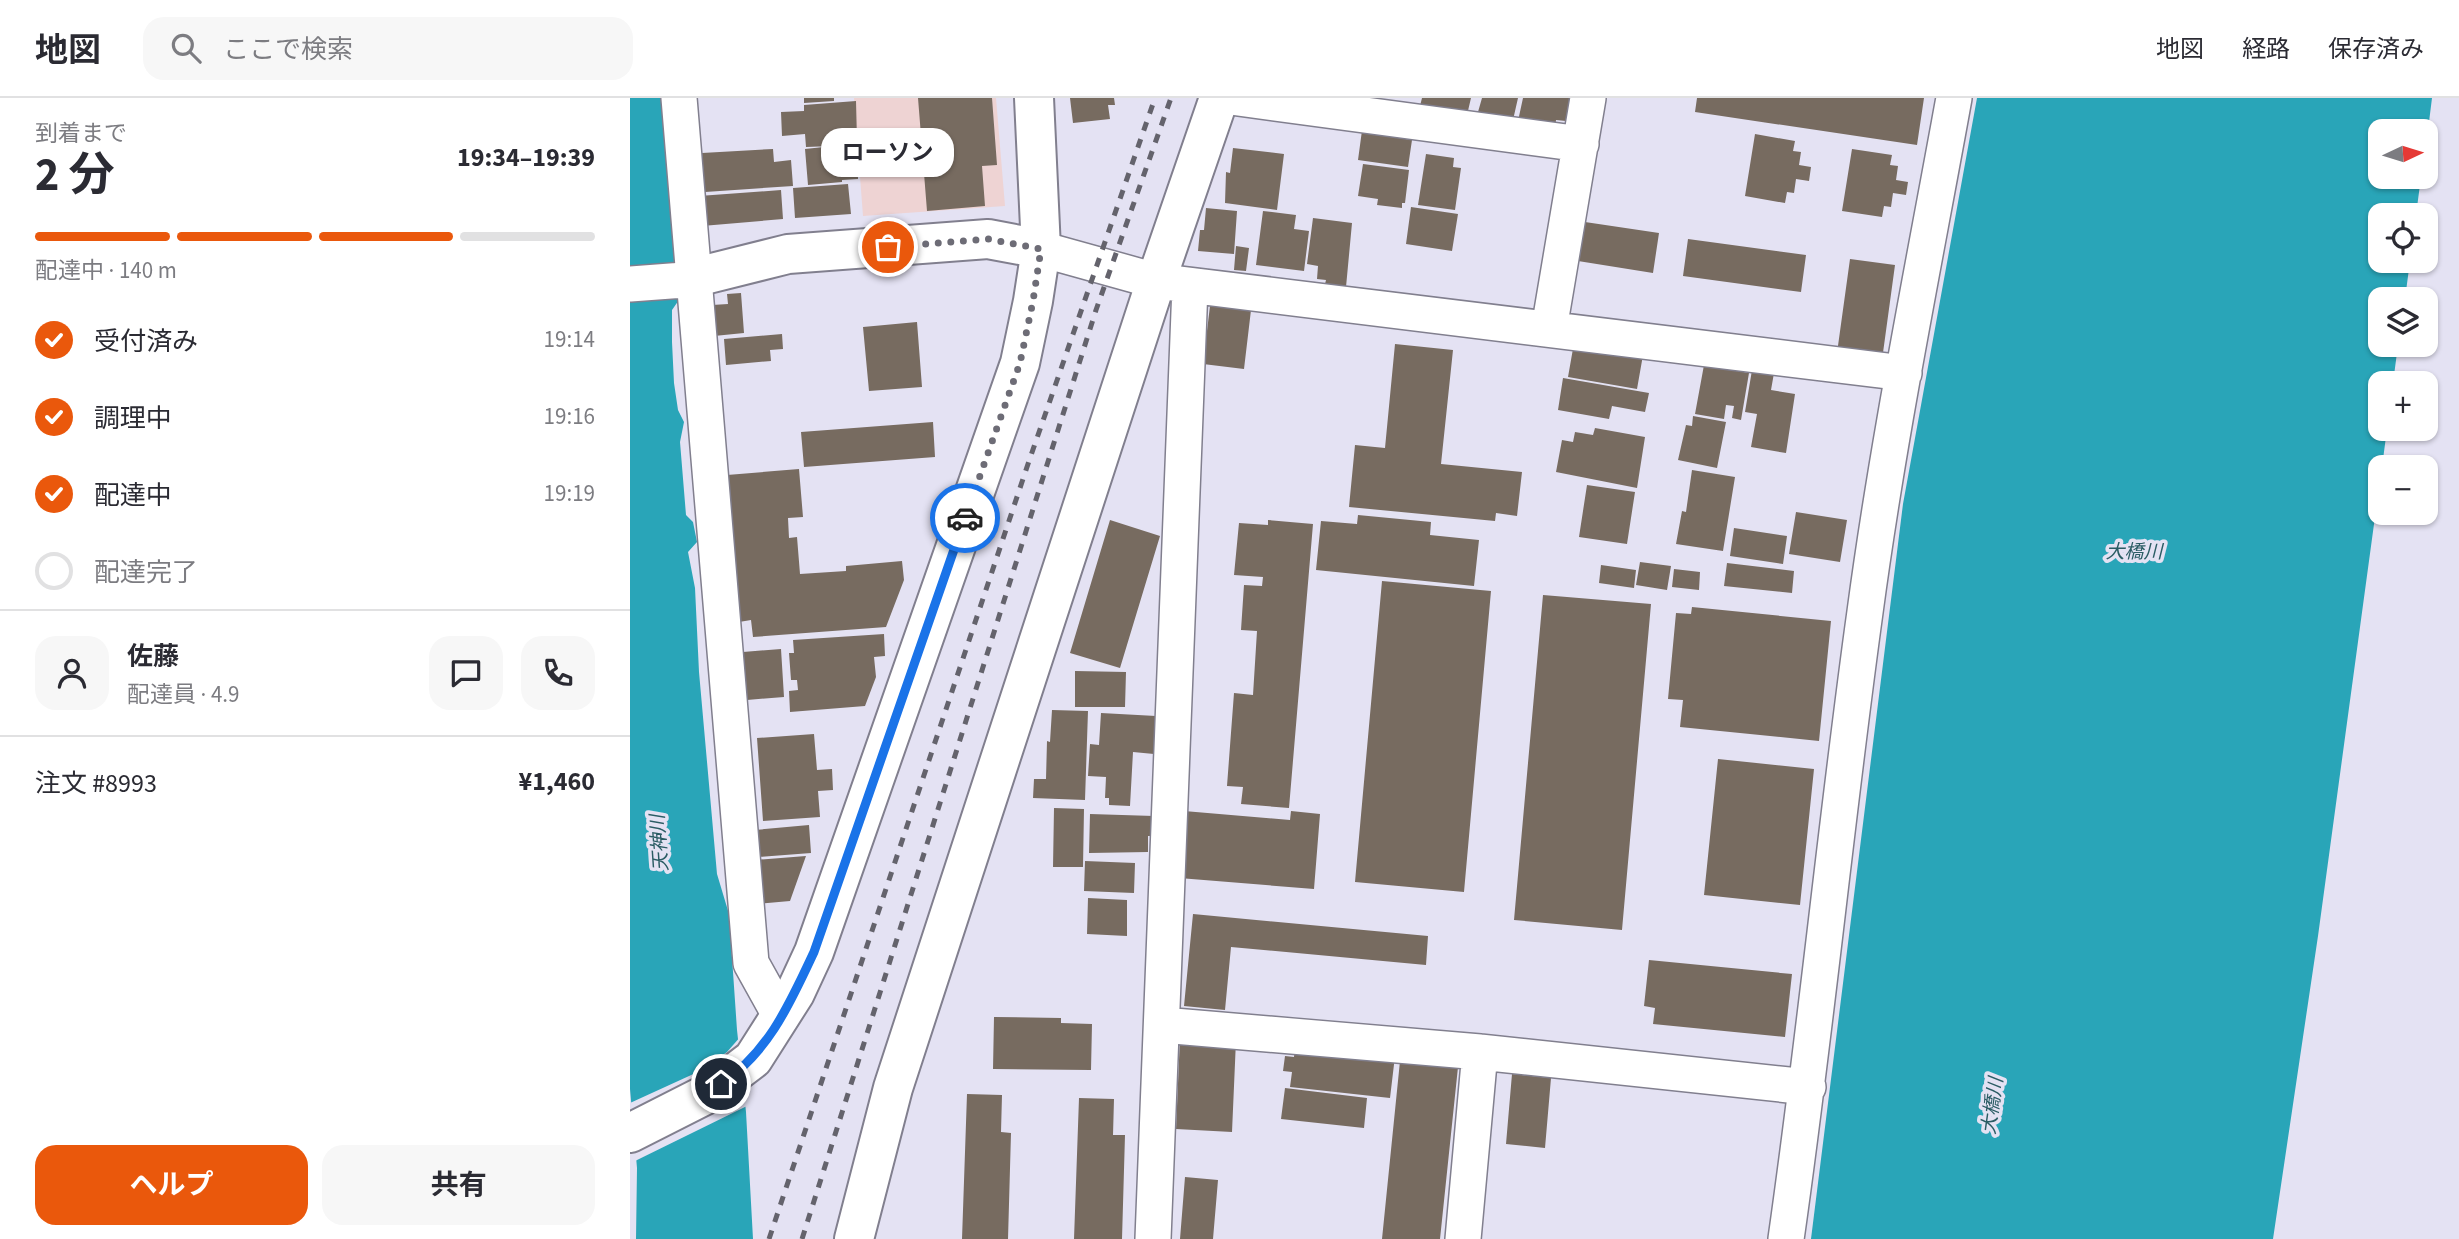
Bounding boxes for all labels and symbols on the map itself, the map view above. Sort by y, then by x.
north arrow [2368,119,2438,189]
callout: ローソン [821,128,954,177]
pin [858,217,918,277]
courier [930,483,1000,553]
water label: 大橋川 [2105,539,2164,566]
water label: 天神川 [644,812,675,872]
pin [691,1054,751,1114]
water label: 大橋川 [1976,1074,2011,1136]

